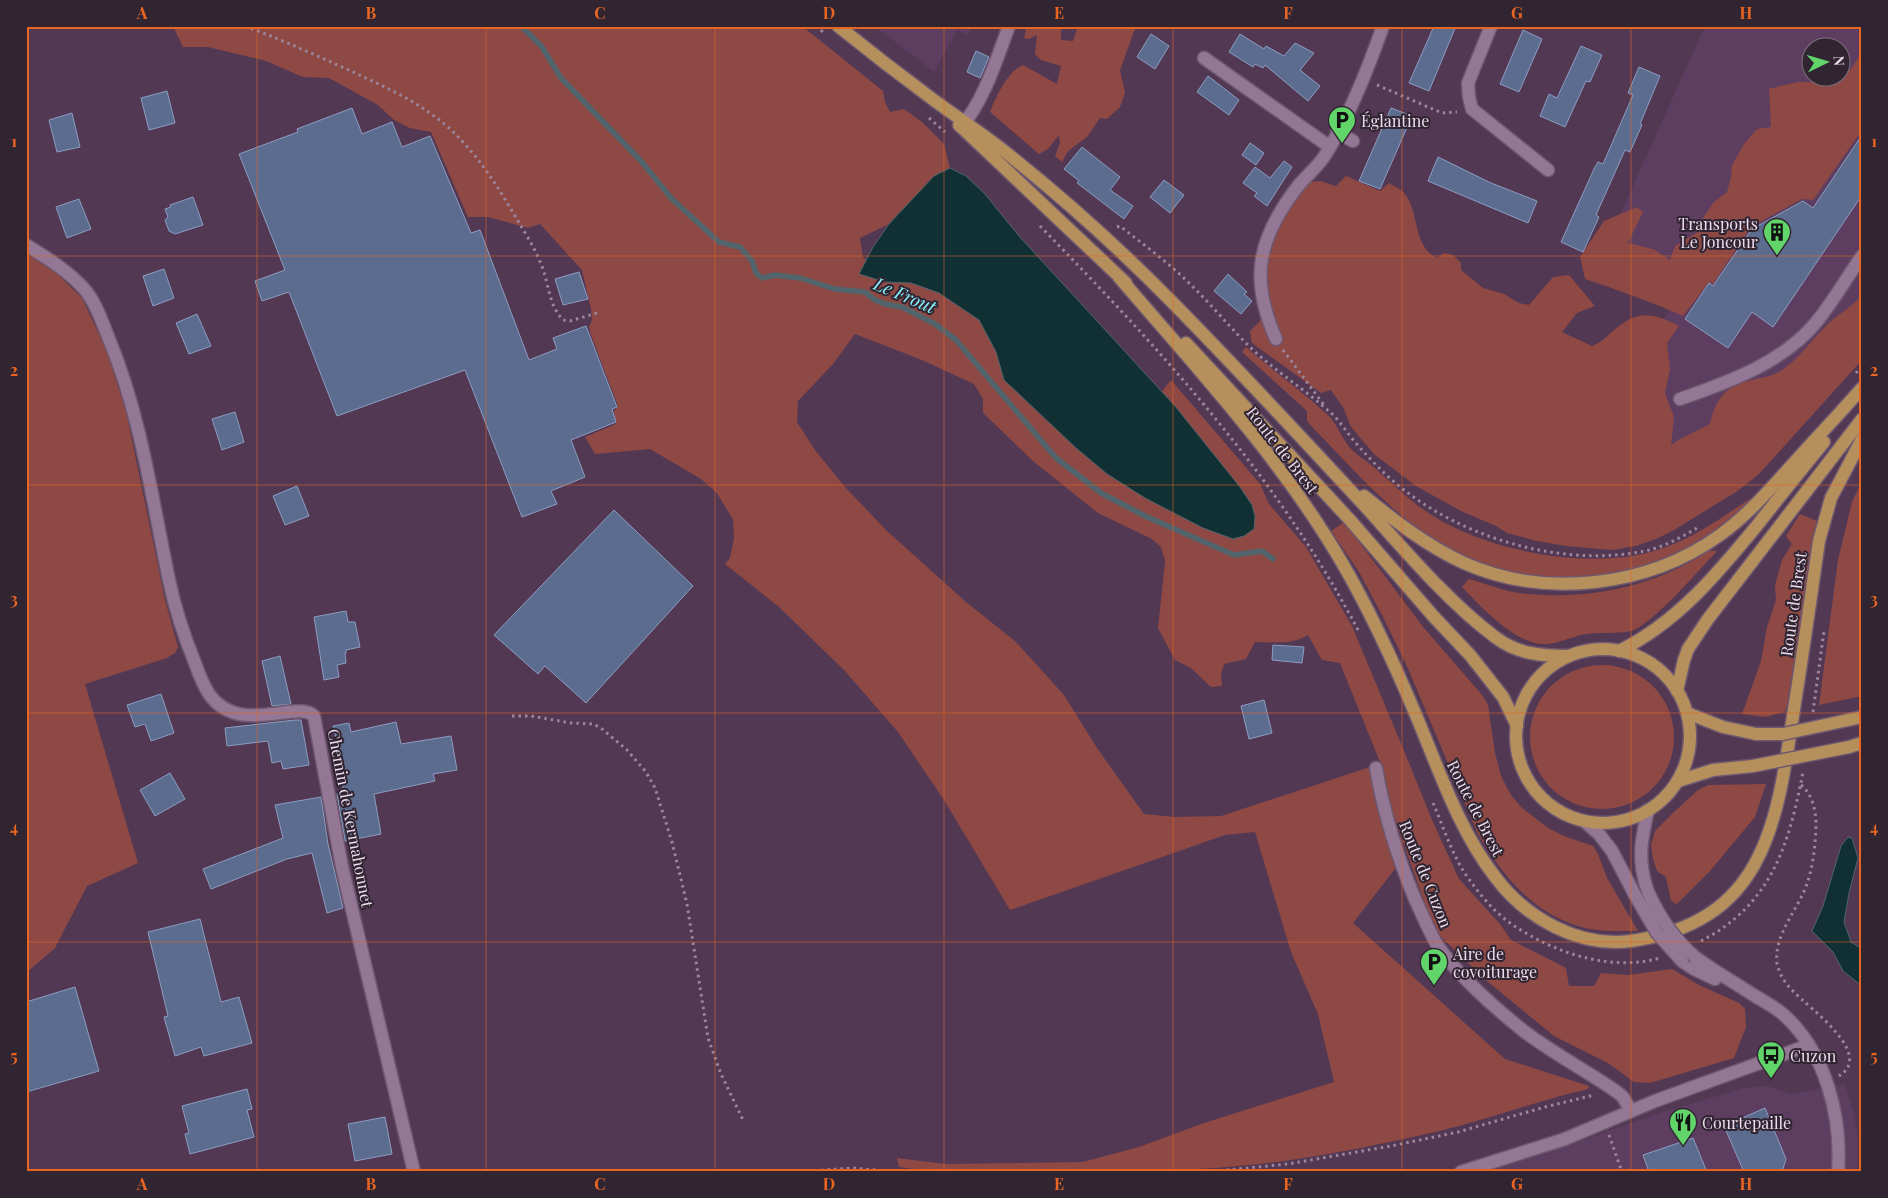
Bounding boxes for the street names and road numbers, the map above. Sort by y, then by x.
street label: Route de Brest [1242,402,1324,498]
street label: Route de Brest [1775,550,1811,658]
street label: Chemin de Kermahonnet [323,727,379,909]
street label: Route de Brest [1443,756,1509,860]
street label: Route de Cuzon [1395,817,1457,931]

